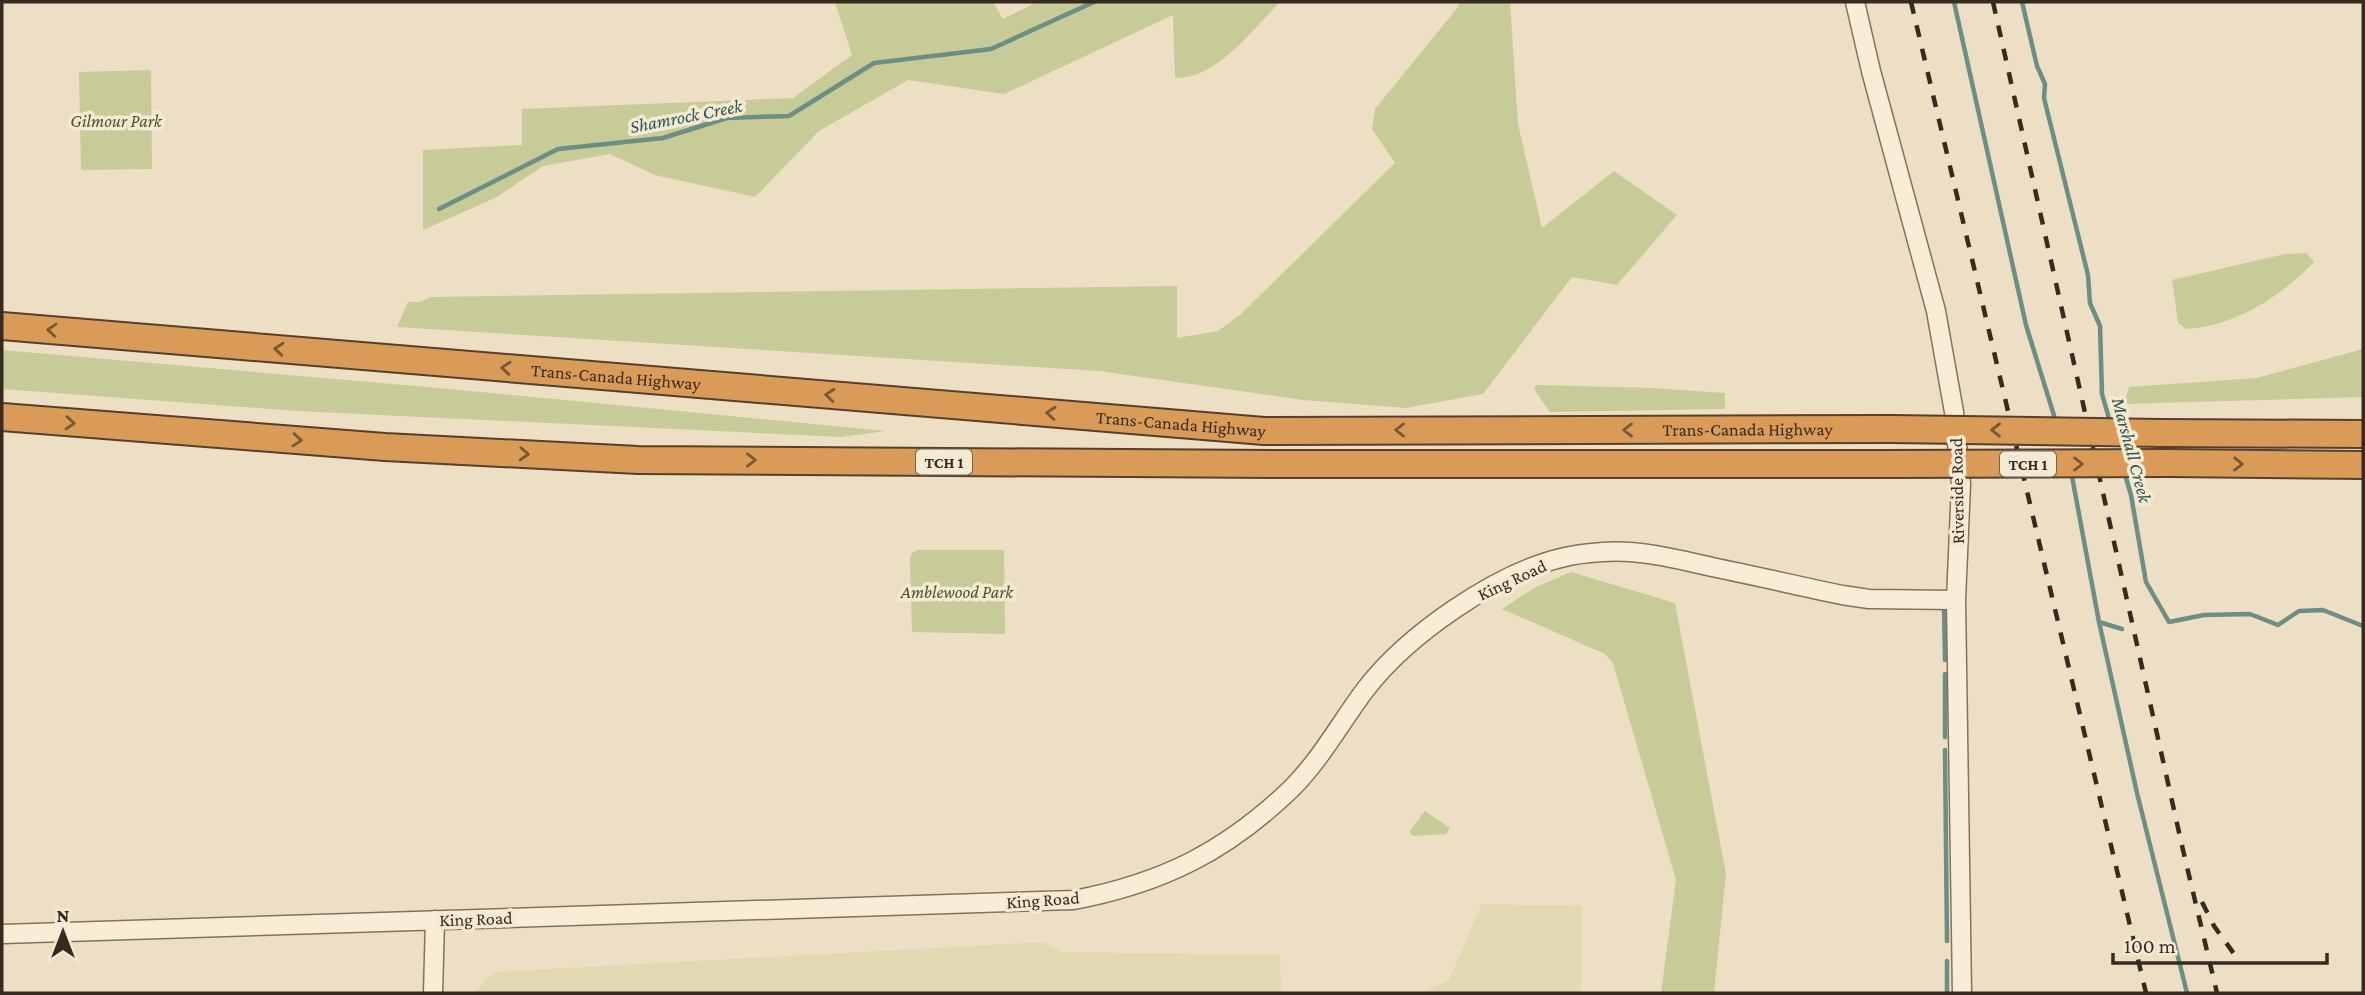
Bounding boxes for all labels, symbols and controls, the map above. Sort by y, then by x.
water label: Shamrock Creek [628,95,745,137]
park label: Gilmour Park [70,111,163,131]
one-way arrow [46,323,57,338]
one-way arrow [273,342,284,357]
street label: Trans-Canada Highway [530,360,702,394]
one-way arrow [500,361,511,376]
one-way arrow [824,388,835,403]
water label: Marshall Creek [2108,394,2156,506]
one-way arrow [1045,406,1056,421]
street label: Trans-Canada Highway [1095,407,1267,441]
one-way arrow [65,415,76,430]
street label: Trans-Canada Highway [1662,419,1833,440]
one-way arrow [1394,422,1405,438]
one-way arrow [1622,422,1632,438]
one-way arrow [1990,423,2001,438]
one-way arrow [291,432,302,447]
street label: Riverside Road [1946,437,1968,544]
one-way arrow [518,446,529,461]
road number: TCH 1 [916,449,972,475]
one-way arrow [746,452,757,468]
road number: TCH 1 [2000,452,2056,477]
one-way arrow [2072,456,2083,471]
one-way arrow [2233,456,2243,472]
street label: King Road [1475,555,1550,605]
park label: Amblewood Park [900,582,1014,602]
street label: King Road [1006,887,1081,913]
north arrow [28,897,98,967]
text: N [57,905,70,926]
street label: King Road [439,908,513,930]
scale bar [2113,922,2326,966]
text: 100 m [2124,934,2176,958]

